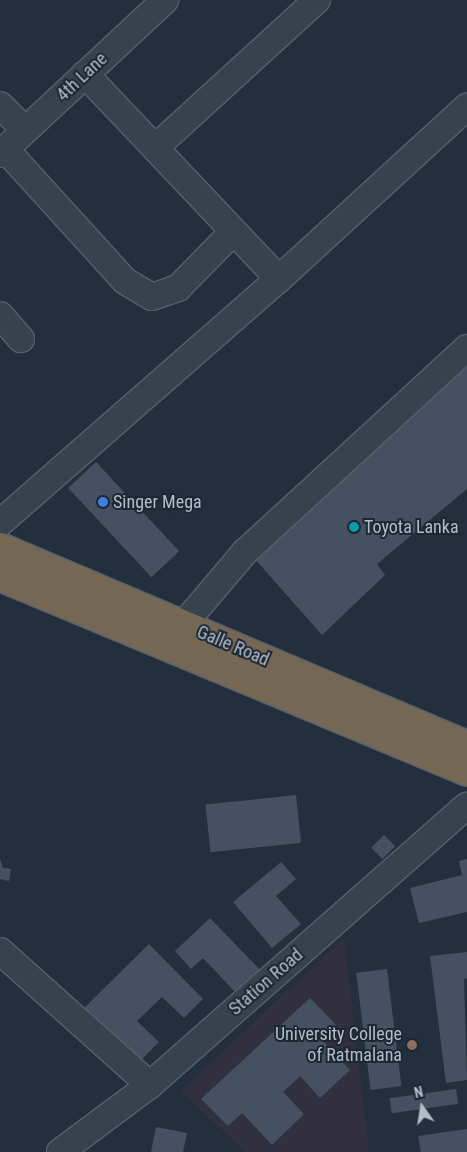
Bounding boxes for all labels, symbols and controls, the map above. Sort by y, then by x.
street label: 4th Lane [52,48,112,106]
place label: Singer Mega [113,491,202,513]
marker: Singer Mega [97,496,109,508]
place label: Toyota Lanka [364,516,459,538]
marker: Toyota Lanka [348,521,360,533]
street label: Galle Road [194,621,272,671]
street label: Station Road [225,944,307,1020]
place label: University College of Ratmalana [275,1024,402,1066]
marker: University College of Ratmalana [406,1039,418,1051]
north arrow [397,1082,447,1132]
text: N [413,1084,425,1101]

